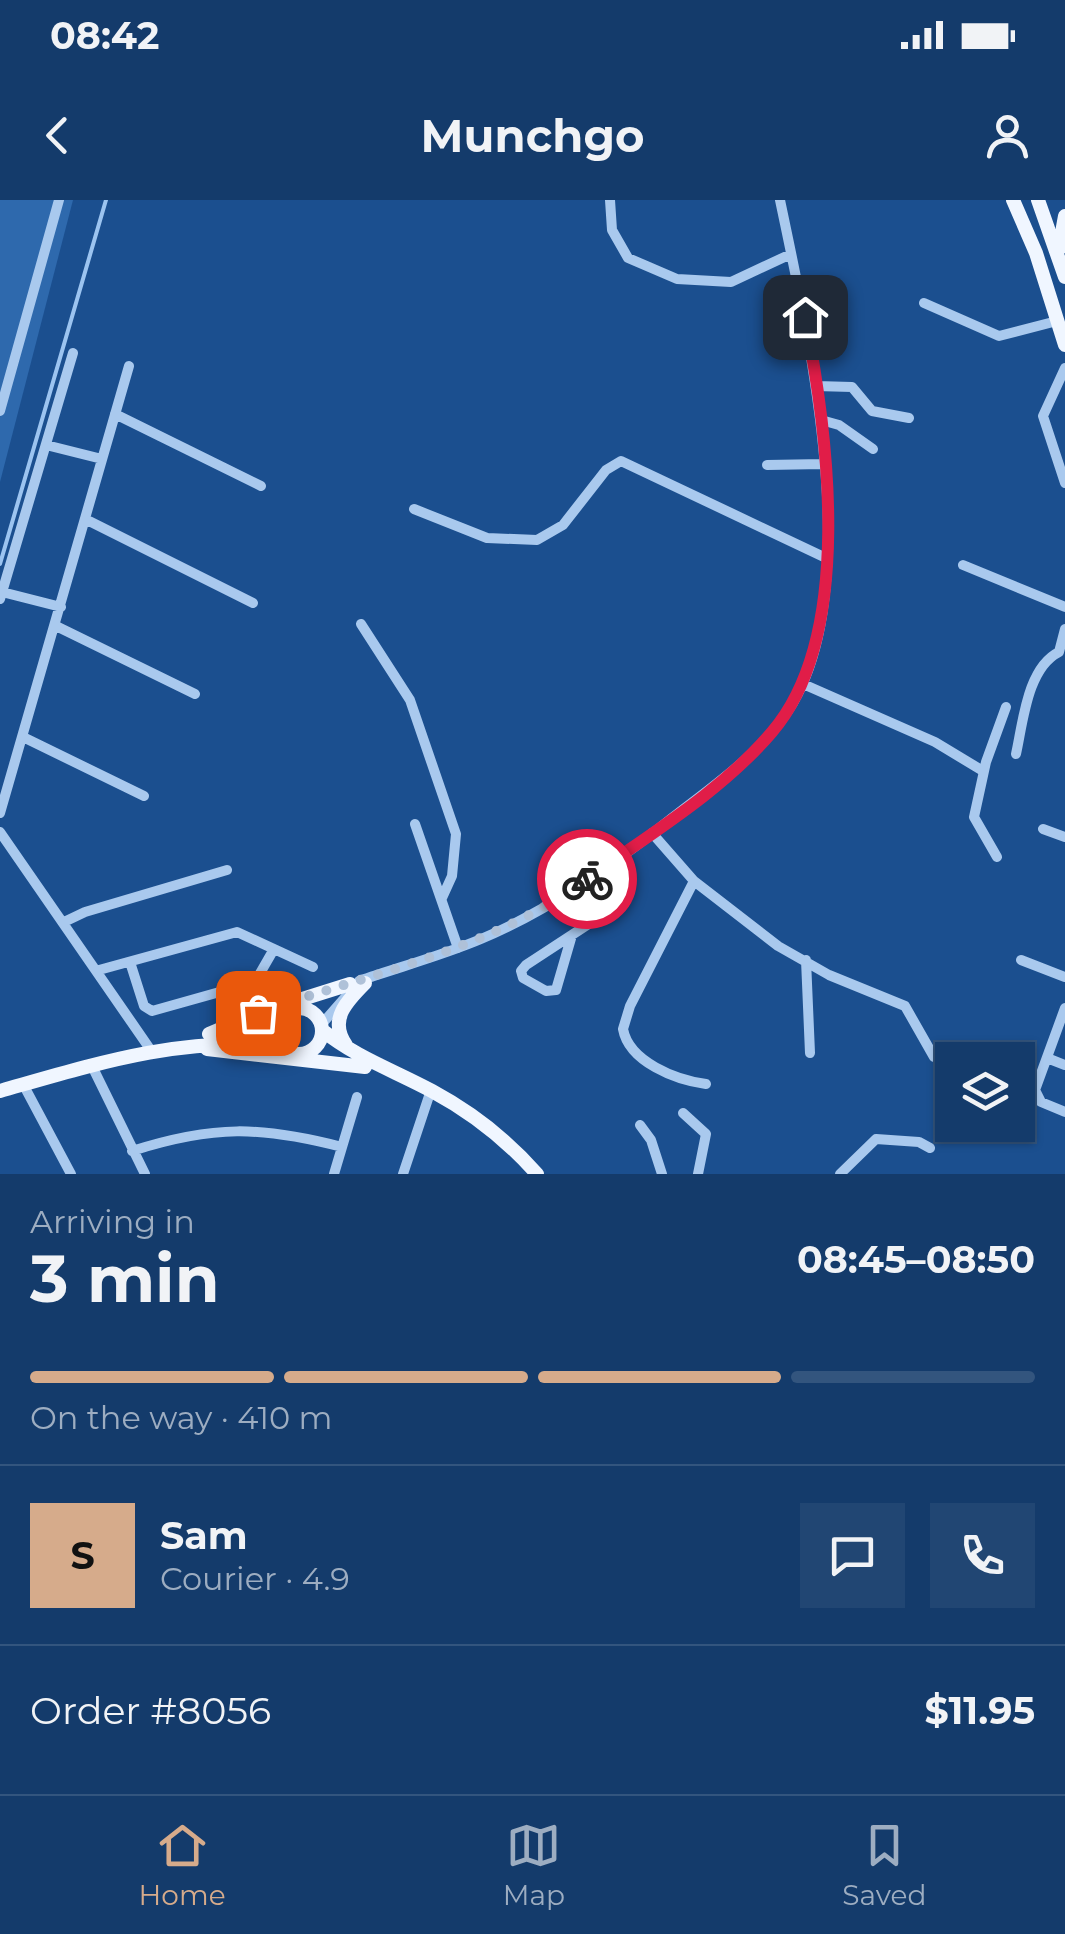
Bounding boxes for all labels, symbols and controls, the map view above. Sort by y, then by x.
text: 08:42 [50,12,159,59]
icon: back [30,108,85,163]
text: Munchgo [421,108,644,163]
icon: person [980,108,1035,163]
pin [763,275,848,360]
icon: home [778,290,833,345]
courier [537,829,637,929]
icon: bike [560,852,615,907]
pin [216,971,301,1056]
icon: bag [231,986,286,1041]
map controls [935,1042,1035,1142]
button: layers [935,1042,1035,1142]
text: Arriving in [30,1202,195,1241]
text: 08:45–08:50 [797,1236,1035,1283]
text: 3 min [30,1239,220,1318]
text: On the way · 410 m [30,1398,333,1437]
button: chat [800,1503,905,1608]
button: phone [930,1503,1035,1608]
text: Sam [160,1512,248,1559]
text: S [70,1532,95,1579]
text: Courier · 4.9 [160,1559,350,1598]
text: Order #8056 [30,1687,271,1734]
text: $11.95 [925,1687,1035,1734]
tab: Home [139,1818,226,1912]
tab: Map [503,1818,565,1912]
tab: Saved [842,1818,926,1912]

